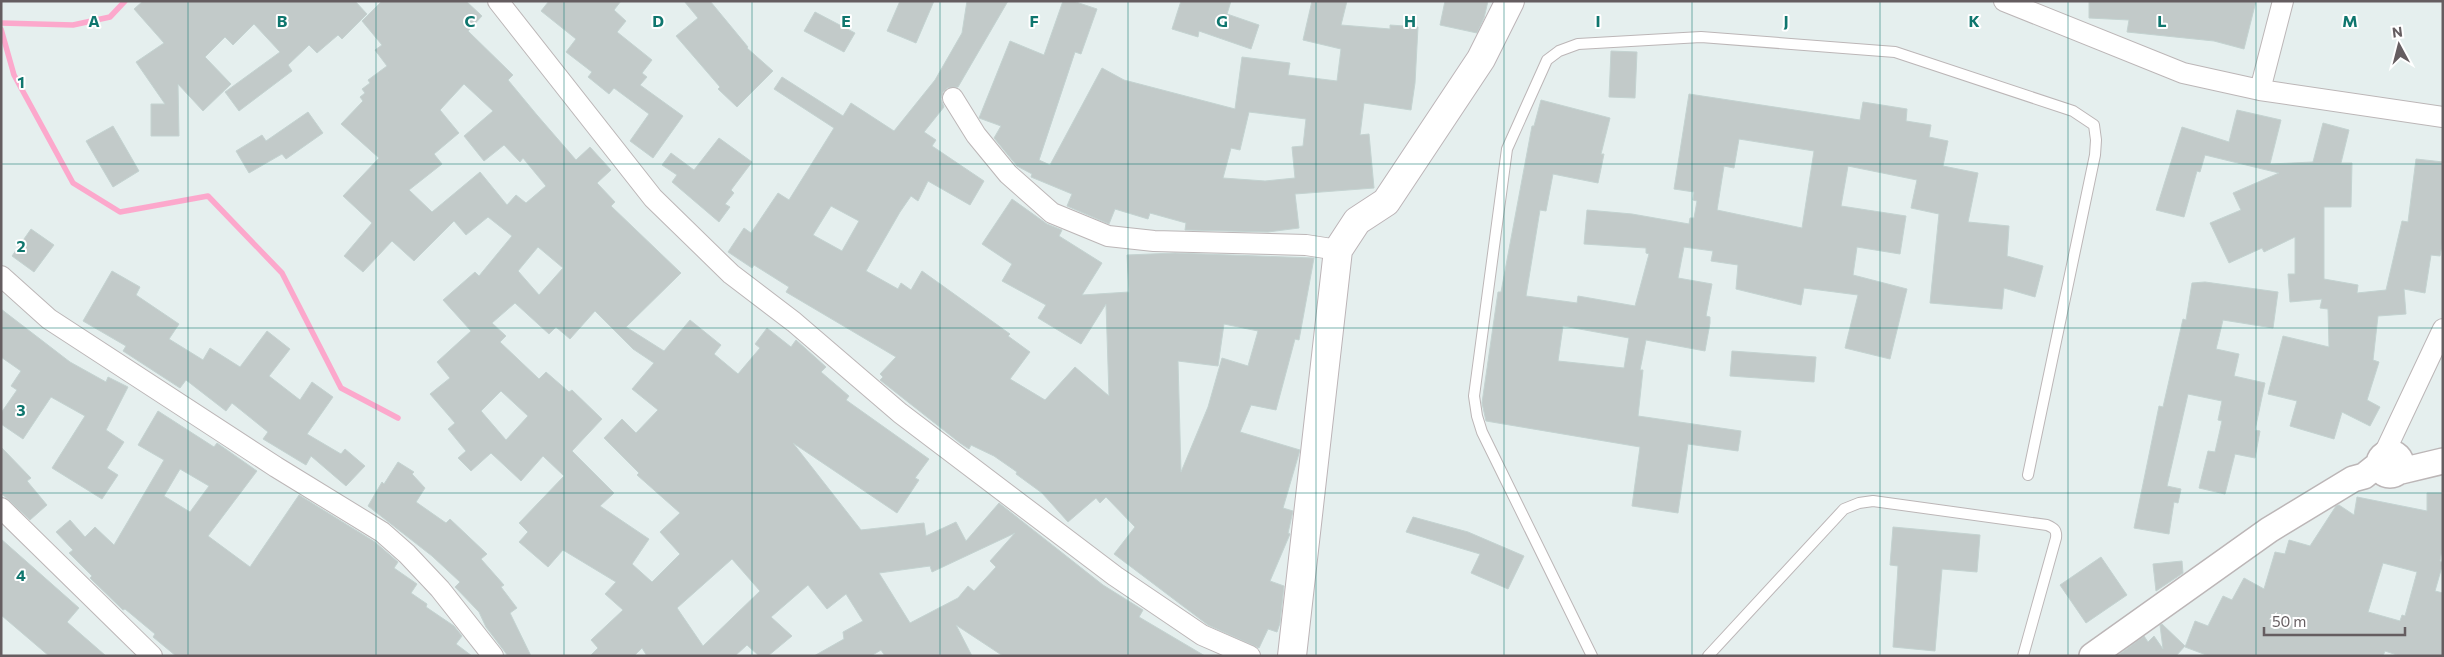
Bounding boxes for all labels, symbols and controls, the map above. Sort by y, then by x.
text: A [88,11,100,30]
text: B [277,11,288,30]
text: C [465,11,476,30]
text: D [652,11,664,30]
text: E [841,11,851,30]
text: F [1029,11,1039,30]
text: G [1216,11,1228,30]
text: H [1404,11,1416,30]
text: I [1595,11,1601,30]
text: J [1783,11,1789,30]
text: K [1968,11,1980,30]
text: L [2157,11,2167,30]
text: M [2342,11,2358,30]
north arrow [2374,20,2424,70]
text: N [2391,23,2404,41]
text: 1 [17,72,25,91]
text: 2 [16,236,26,255]
text: 3 [16,400,26,419]
text: 4 [16,565,26,584]
scale bar [2264,604,2405,636]
text: 50 m [2272,612,2306,630]

